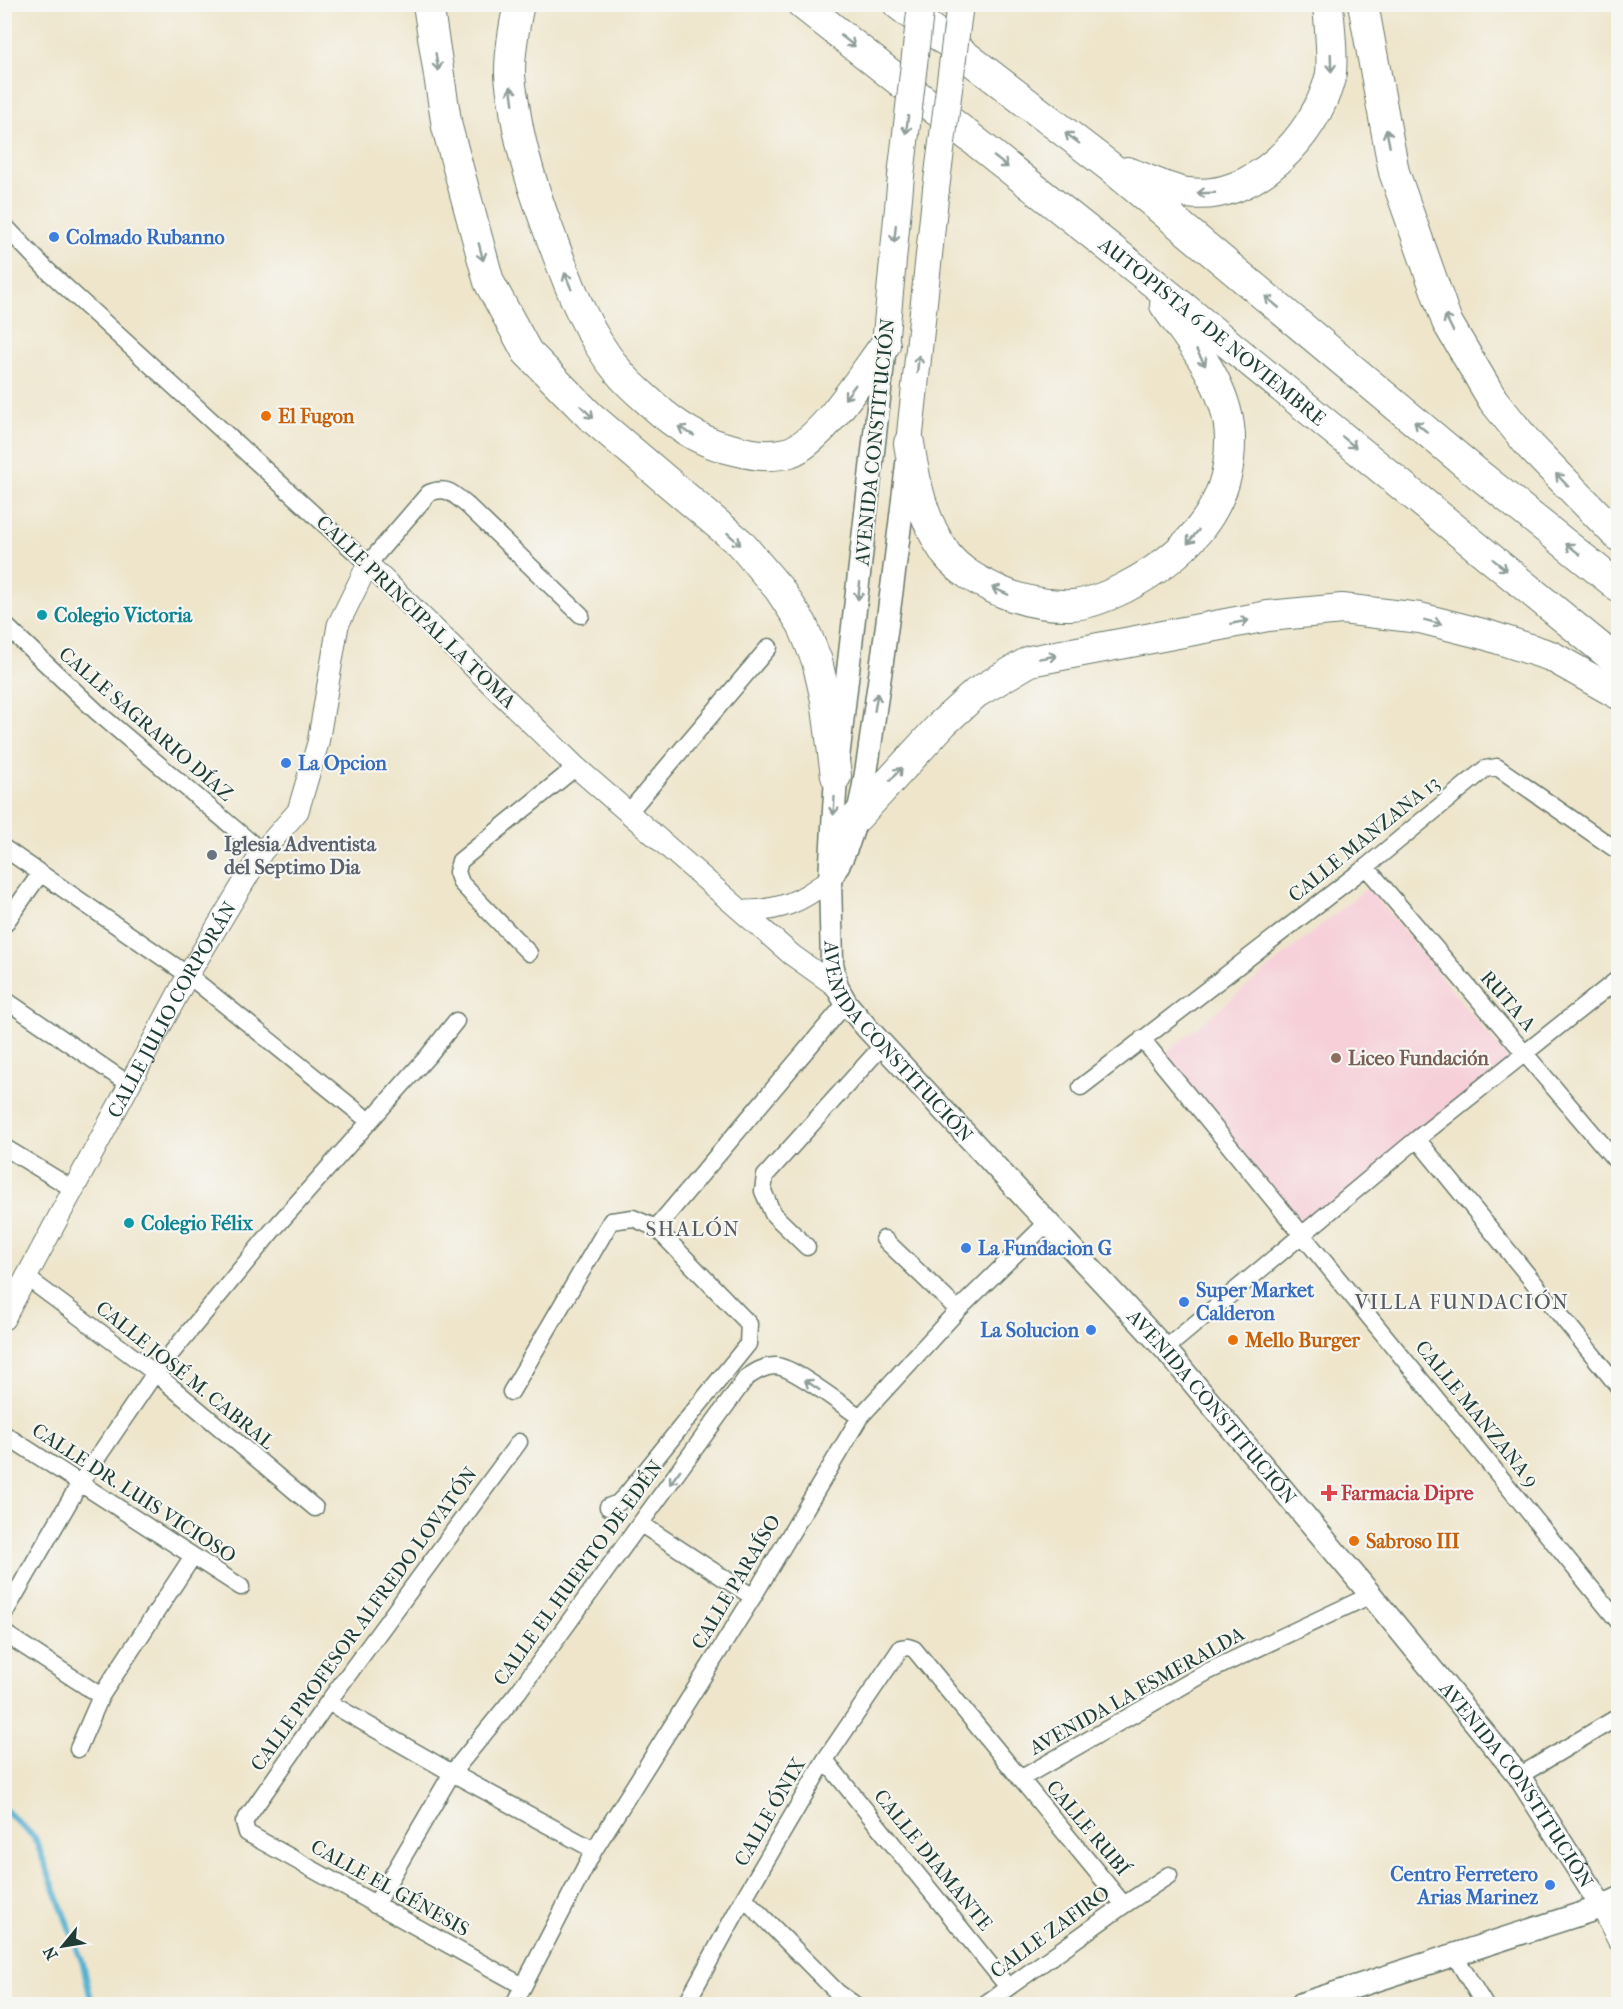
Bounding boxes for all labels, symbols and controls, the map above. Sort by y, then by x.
one-way arrow [840,34,856,47]
one-way arrow [432,52,443,72]
one-way arrow [1325,52,1336,72]
one-way arrow [507,86,518,105]
one-way arrow [901,115,912,135]
one-way arrow [1382,129,1393,148]
one-way arrow [1065,131,1081,144]
one-way arrow [993,155,1008,169]
one-way arrow [1197,187,1217,198]
one-way arrow [889,224,900,244]
place label: Colmado Rubanno [66,226,225,249]
marker: Colmado Rubanno [47,230,61,244]
street label: AUTOPISTA 6 DE NOVIEMBRE [1094,232,1330,430]
one-way arrow [476,242,487,261]
one-way arrow [562,272,573,291]
one-way arrow [1264,295,1280,308]
one-way arrow [1442,314,1454,332]
street label: AVENIDA CONSTITUCIÓN [848,317,899,568]
one-way arrow [1195,349,1207,366]
one-way arrow [913,354,924,374]
one-way arrow [844,383,857,399]
place label: El Fugon [278,405,355,428]
one-way arrow [579,405,594,419]
marker: El Fugon [259,409,273,423]
one-way arrow [1413,420,1429,433]
one-way arrow [678,425,696,436]
one-way arrow [1341,436,1357,449]
one-way arrow [1555,472,1570,487]
street label: CALLE PRINCIPAL LA TOMA [312,511,521,714]
one-way arrow [1187,529,1200,545]
one-way arrow [727,532,742,546]
one-way arrow [1565,543,1581,556]
one-way arrow [1492,559,1508,572]
one-way arrow [853,581,864,600]
one-way arrow [991,585,1010,596]
place label: Colegio Victoria [54,604,193,627]
marker: Colegio Victoria [35,608,49,622]
one-way arrow [1229,616,1249,627]
one-way arrow [1423,616,1442,628]
street label: CALLE SAGRARIO DÍAZ [54,641,239,806]
one-way arrow [1038,651,1057,662]
one-way arrow [871,693,882,713]
place label: La Opcion [298,752,387,775]
marker: La Opcion [279,756,293,770]
one-way arrow [889,767,903,782]
street label: CALLE MANZANA 13 [1284,771,1444,907]
one-way arrow [829,795,840,815]
place label: Iglesia Adventista del Septimo Dia [224,833,377,879]
marker: Iglesia Adventista del Septimo Dia [205,848,219,862]
street label: CALLE JULIO CORPORÁN [102,897,241,1122]
street label: AVENIDA CONSTITUCIÓN [820,939,978,1146]
street label: RUTA A [1476,966,1541,1037]
place label: Liceo Fundación [1348,1047,1489,1070]
marker: Liceo Fundación [1329,1051,1343,1065]
place label: Colegio Félix [141,1212,254,1235]
marker: Colegio Félix [122,1216,136,1230]
district label: SHALÓN [646,1216,741,1241]
place label: La Fundacion G [978,1237,1112,1260]
marker: La Fundacion G [959,1241,973,1255]
place label: Super Market Calderon [1196,1279,1315,1325]
district label: VILLA FUNDACIÓN [1354,1289,1569,1314]
street label: CALLE JOSÉ M. CABRAL [91,1295,279,1454]
marker: Super Market Calderon [1177,1295,1191,1309]
street label: AVENIDA CONSTITUCIÓN [1122,1304,1301,1509]
place label: La Solucion [980,1319,1079,1342]
marker: La Solucion [1084,1323,1098,1337]
place label: Mello Burger [1244,1329,1361,1352]
marker: Mello Burger [1226,1333,1240,1347]
street label: CALLE MANZANA 9 [1411,1336,1543,1492]
one-way arrow [804,1379,820,1391]
street label: CALLE DR. LUIS VICIOSO [28,1418,240,1568]
street label: CALLE EL HUERTO DE EDÉN [488,1455,667,1690]
street label: CALLE PROFESOR ALFREDO LOVATÓN [244,1461,482,1775]
one-way arrow [669,1468,681,1484]
place label: Farmacia Dipre [1340,1482,1474,1505]
marker: Farmacia Dipre [1322,1486,1336,1500]
street label: CALLE PARAÍSO [686,1510,785,1653]
place label: Sabroso III [1366,1530,1460,1553]
marker: Sabroso III [1347,1534,1361,1548]
street label: AVENIDA LA ESMERALDA [1025,1622,1249,1760]
street label: AVENIDA CONSTITUCIÓN [1434,1676,1598,1892]
street label: CALLE ÓNIX [728,1752,810,1870]
street label: CALLE RUBÍ [1042,1775,1136,1881]
street label: CALLE DIAMANTE [869,1785,997,1935]
street label: CALLE EL GÉNESIS [307,1834,474,1941]
place label: Centro Ferretero Arias Marinez [1390,1863,1538,1909]
marker: Centro Ferretero Arias Marinez [1543,1878,1557,1892]
street label: CALLE ZAFIRO [986,1881,1114,1983]
north arrow [33,1916,93,1976]
text: N [39,1942,62,1963]

